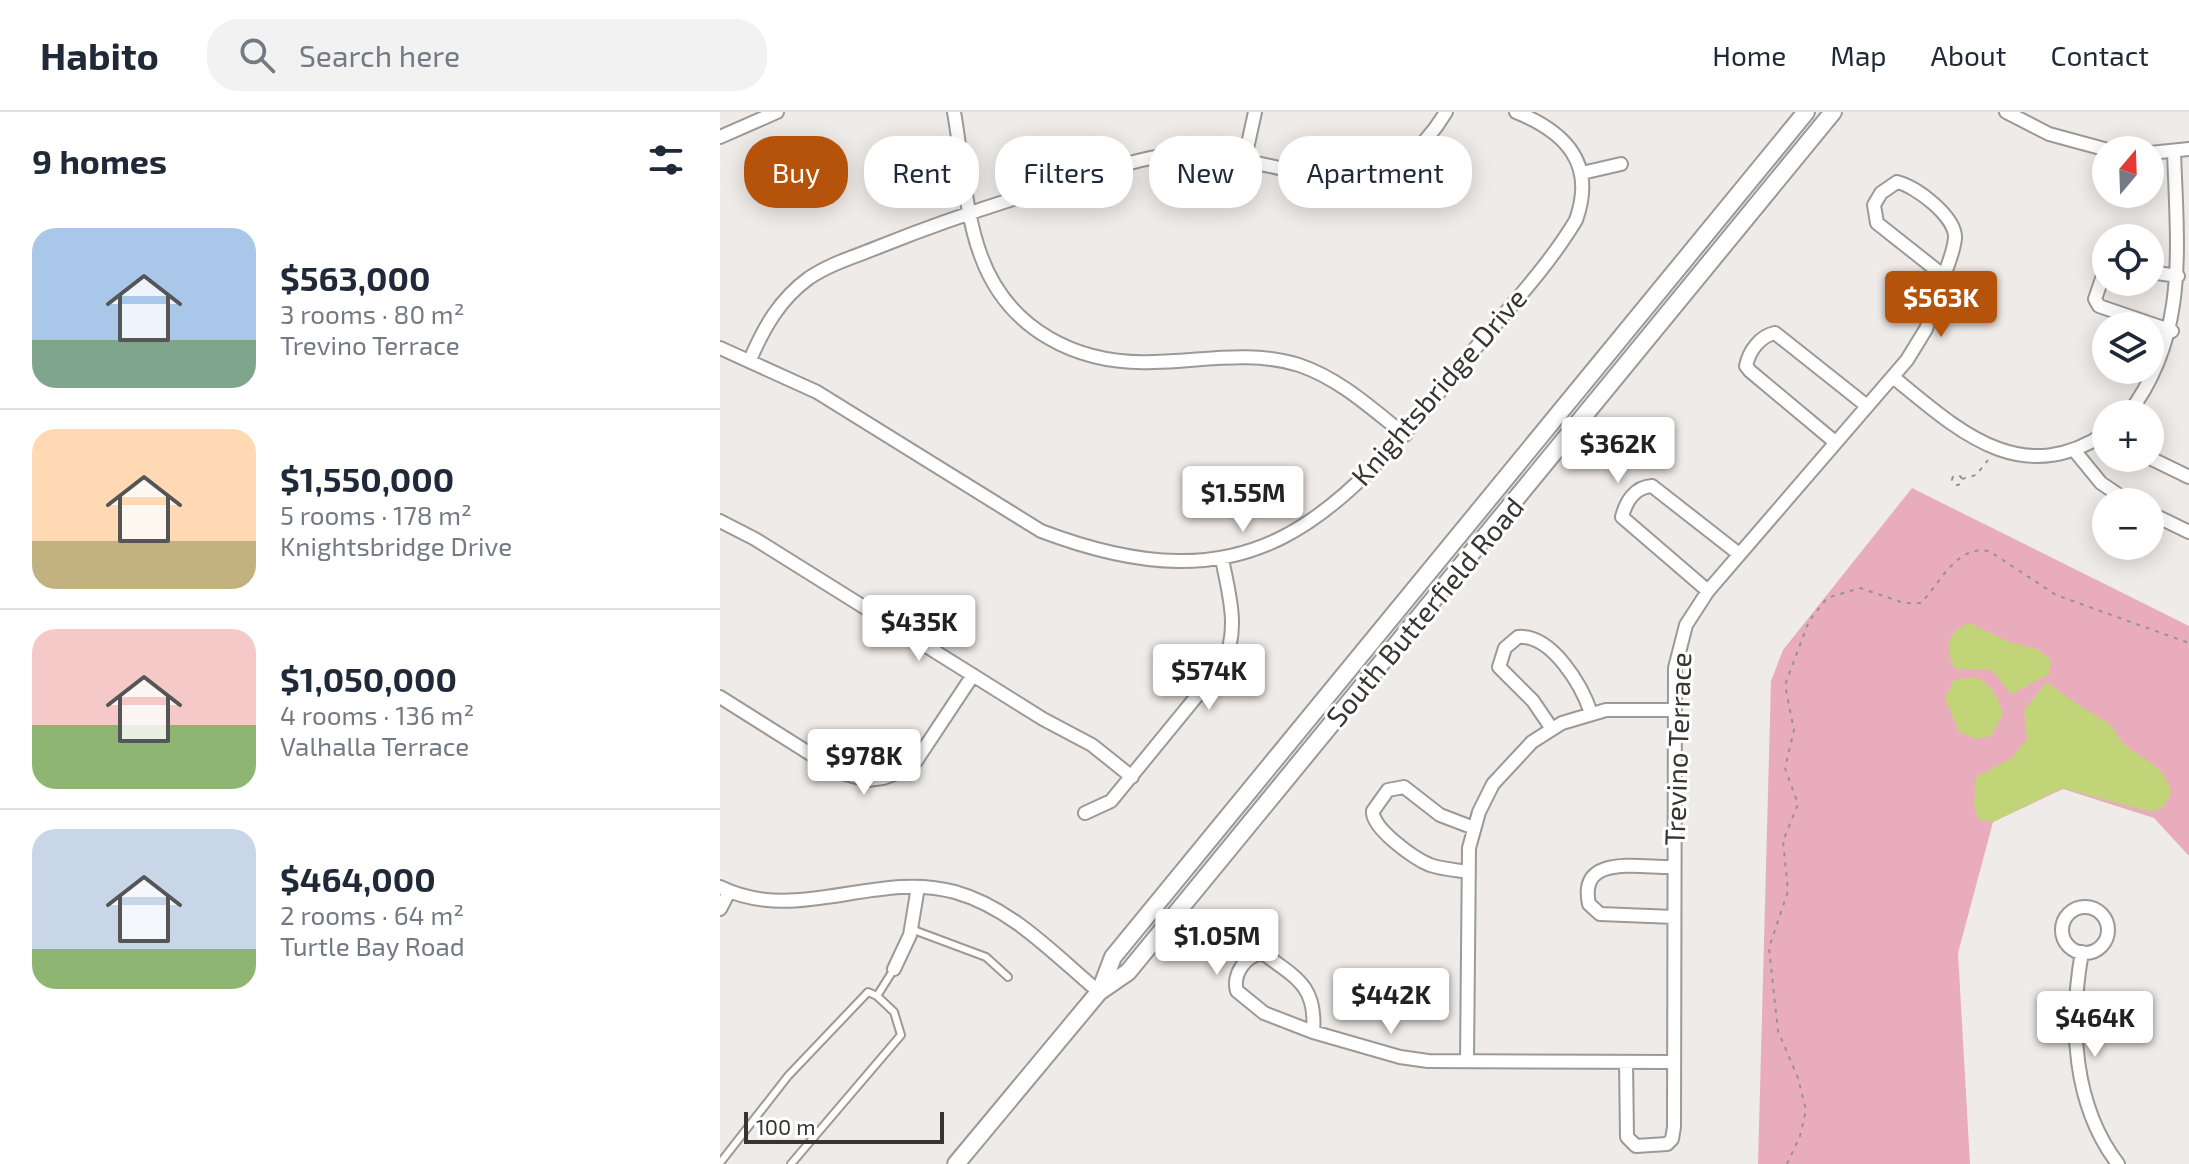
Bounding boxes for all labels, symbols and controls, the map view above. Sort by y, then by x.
search box [207,19,767,91]
text: Habito [40,32,159,78]
icon: search [235,33,279,77]
text: Search here [299,37,460,73]
text: Home [1712,38,1786,72]
text: Map [1830,38,1887,72]
text: About [1931,38,2006,72]
text: Contact [2050,38,2149,72]
chip: Buy [744,136,848,208]
chip: Rent [864,136,979,208]
chip: Filters [995,136,1133,208]
chip: New [1149,136,1262,208]
chip: Apartment [1278,136,1472,208]
north arrow [2092,136,2164,208]
map controls [2092,136,2164,560]
icon: filters [644,138,688,182]
text: 9 homes [32,140,167,181]
button: locate [2092,224,2164,296]
text: $563,000 [280,257,430,298]
icon: home [96,260,192,356]
pin: $563K [1885,271,1997,339]
street label: Knightsbridge Drive [1343,281,1533,492]
text: $563K [1903,281,1979,312]
text: 3 rooms · 80 m² [280,298,464,329]
button: layers [2092,312,2164,384]
text: Trevino Terrace [280,329,460,360]
button: + [2092,400,2164,472]
pin: $362K [1562,417,1674,485]
text: $362K [1580,427,1656,458]
text: $1,550,000 [280,458,454,499]
icon: home [96,461,192,557]
pin: $1.55M [1178,466,1308,534]
text: $1.55M [1200,476,1286,507]
button: − [2092,488,2164,560]
street label: South Butterfield Road [1318,490,1530,733]
text: 5 rooms · 178 m² [280,499,472,530]
text: Knightsbridge Drive [280,530,512,561]
pin: $435K [863,595,975,663]
text: $435K [880,605,958,636]
pin: $574K [1153,644,1265,712]
street label: Trevino Terrace [1657,652,1697,846]
text: $574K [1171,654,1247,685]
text: $1,050,000 [280,658,457,699]
icon: home [96,661,192,757]
text: 4 rooms · 136 m² [280,699,474,730]
pin: $978K [808,729,920,797]
text: Valhalla Terrace [280,730,469,761]
text: $978K [826,739,902,770]
text: $464,000 [280,858,436,899]
icon: home [96,861,192,957]
text: 2 rooms · 64 m² [280,899,464,930]
pin: $1.05M [1152,909,1282,977]
text: $1.05M [1173,919,1261,950]
text: Turtle Bay Road [280,930,465,961]
pin: $442K [1335,968,1447,1036]
text: $442K [1351,978,1431,1009]
pin: $464K [2039,991,2151,1059]
text: $464K [2055,1001,2135,1032]
scale bar [744,1108,944,1144]
text: 100 m [756,1113,815,1139]

